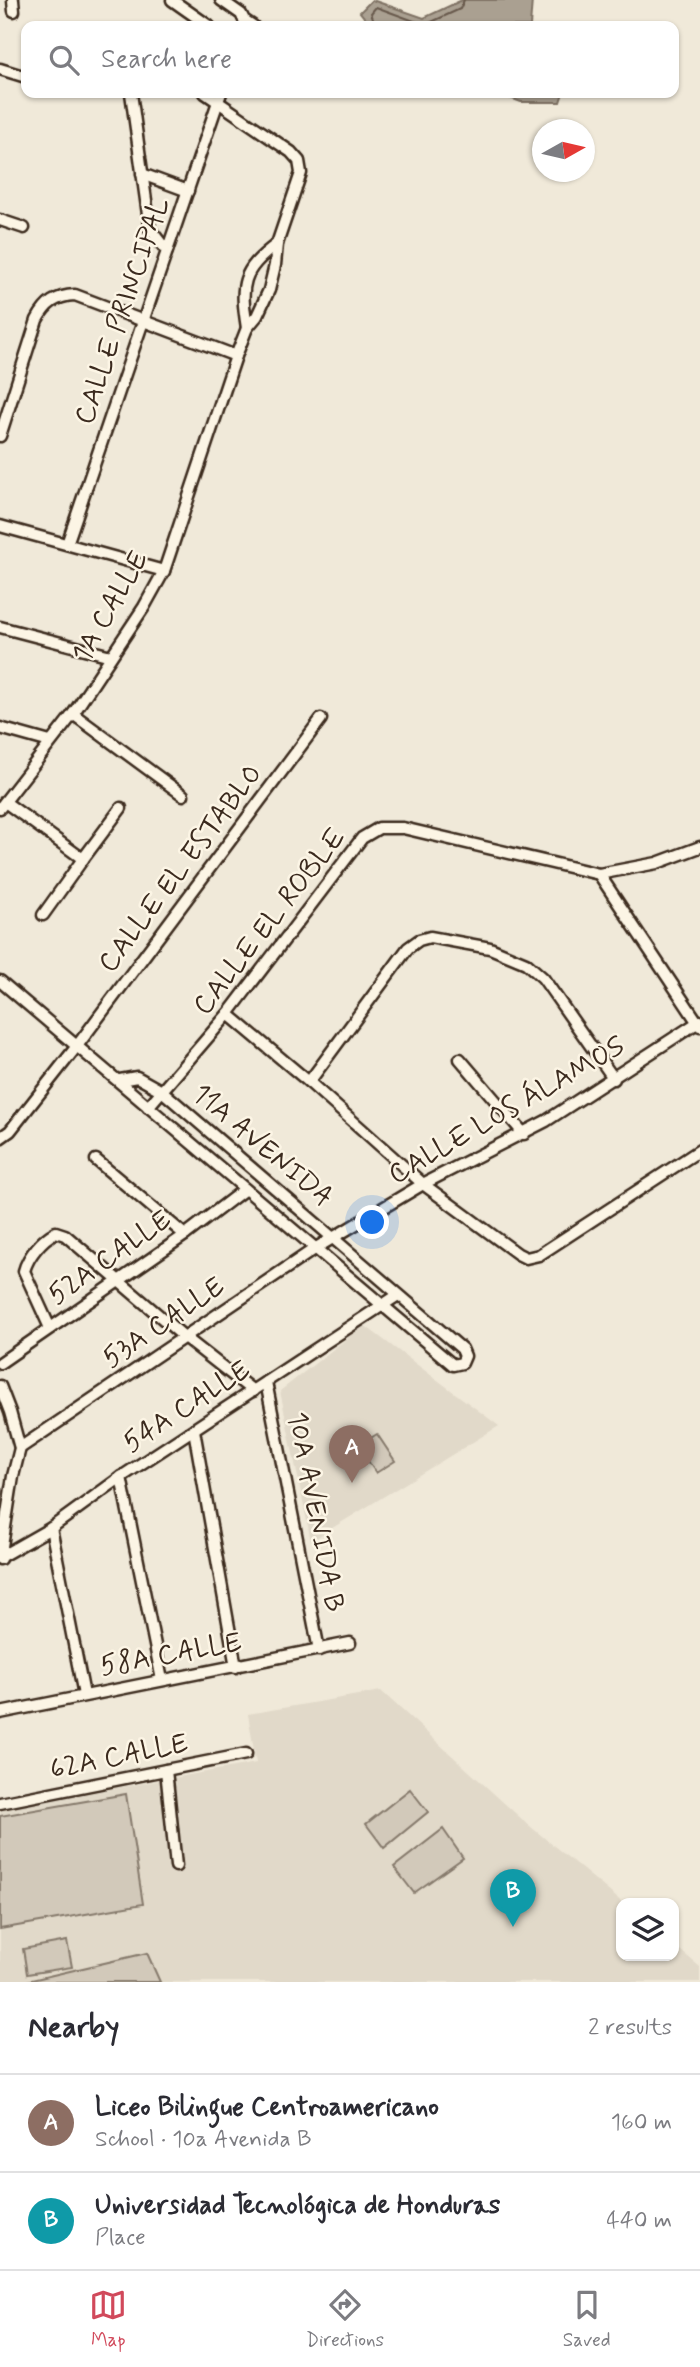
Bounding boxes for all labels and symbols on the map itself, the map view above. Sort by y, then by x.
north arrow [532,119,595,182]
street label: CALLE PRINCIPAL [67,192,179,430]
street label: 1A CALLE [64,544,158,670]
street label: CALLE EL ESTABLO [91,757,271,981]
street label: CALLE EL ROBLE [185,821,355,1023]
street label: CALLE LOS ÁLAMOS [382,1027,632,1194]
street label: 11A AVENIDA [184,1076,340,1216]
street label: 52A CALLE [41,1202,179,1314]
your location [355,1205,389,1239]
street label: 53A CALLE [96,1269,232,1377]
street label: 54A CALLE [116,1352,258,1462]
street label: 10A AVENIDA B [279,1410,351,1614]
pin: A [329,1425,375,1483]
street label: 58A CALLE [97,1624,245,1686]
street label: 62A CALLE [47,1725,191,1789]
pin: B [490,1869,536,1927]

